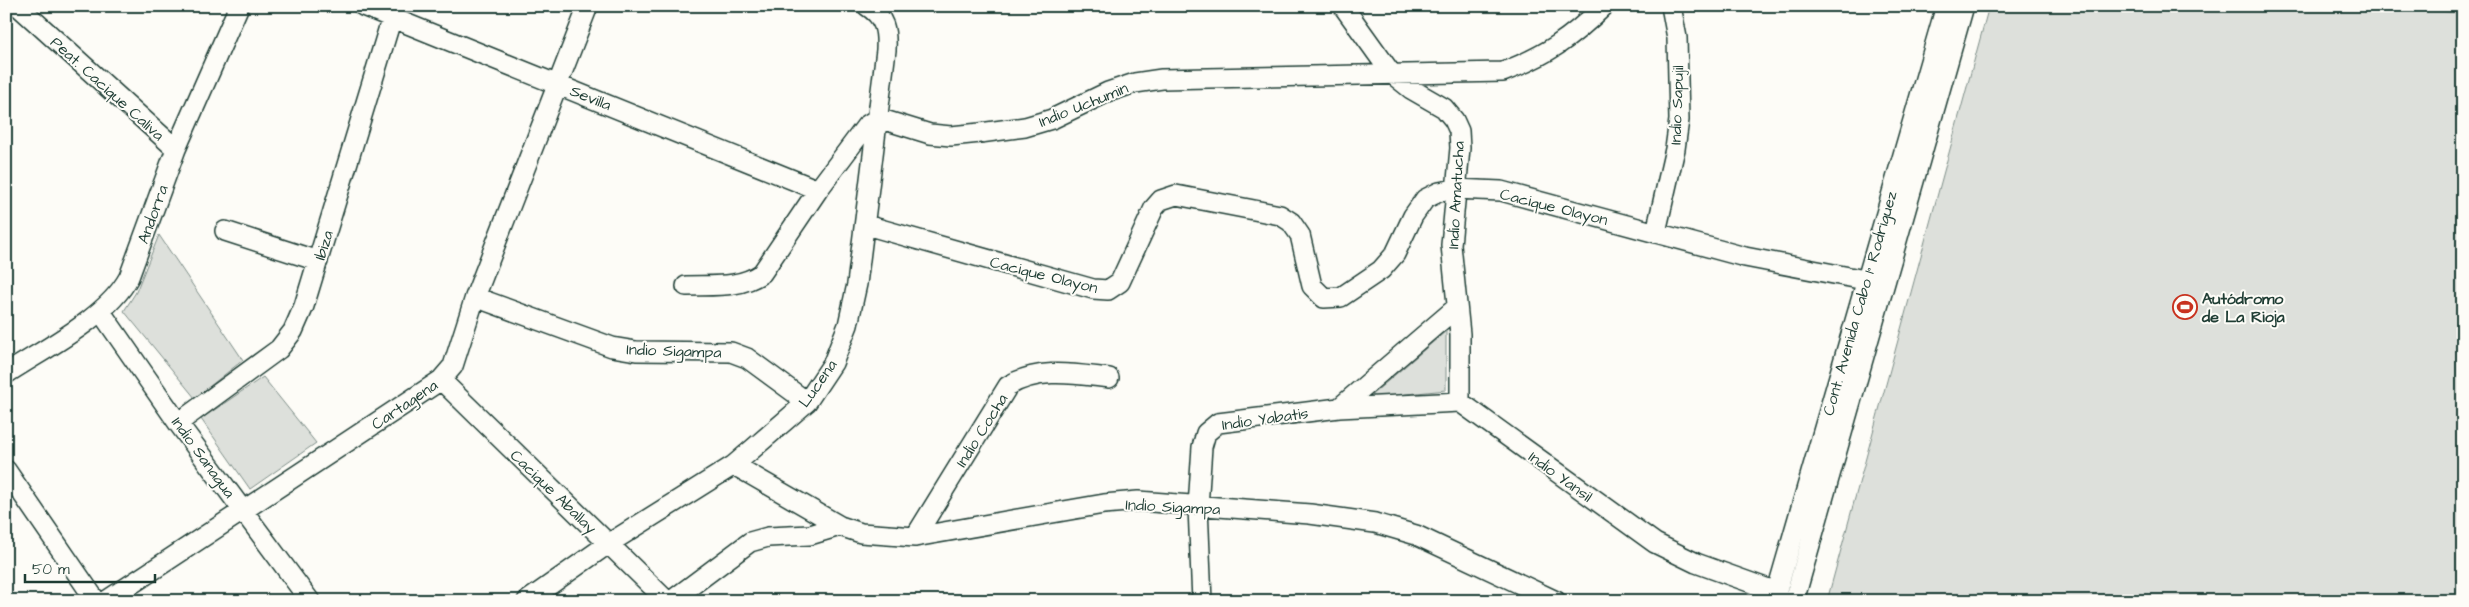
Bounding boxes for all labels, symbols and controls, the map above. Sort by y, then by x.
street label: Peat. Cacique Caliva [46,32,169,146]
street label: Indio Sapujil [1665,65,1689,145]
street label: Indio Uchumin [1035,77,1131,133]
street label: Sevilla [567,80,615,116]
street label: Indio Amatucha [1442,141,1470,250]
street label: Andorra [132,182,174,247]
street label: Cacique Olayon [1497,183,1610,232]
street label: Cont. Avenida Cabo 1° Rodriguez [1817,188,1904,418]
street label: Ibiza [309,228,339,263]
street label: Cacique Olayon [987,251,1100,300]
place label: Autódromo de La Rioja [2201,288,2286,328]
sports icon: Autódromo de La Rioja [2172,294,2198,320]
street label: Indio Sigampa [626,338,722,365]
street label: Lucena [793,355,842,412]
street label: Cartagena [367,374,443,436]
street label: Indio Cocha [951,390,1013,472]
street label: Indio Yabatis [1220,402,1310,436]
street label: Indio Sanagua [165,412,240,503]
street label: Cacique Aballay [504,445,602,540]
street label: Indio Yansil [1524,446,1597,507]
street label: Indio Sigampa [1125,494,1221,521]
scale bar [25,552,155,584]
text: 50 m [32,559,70,580]

